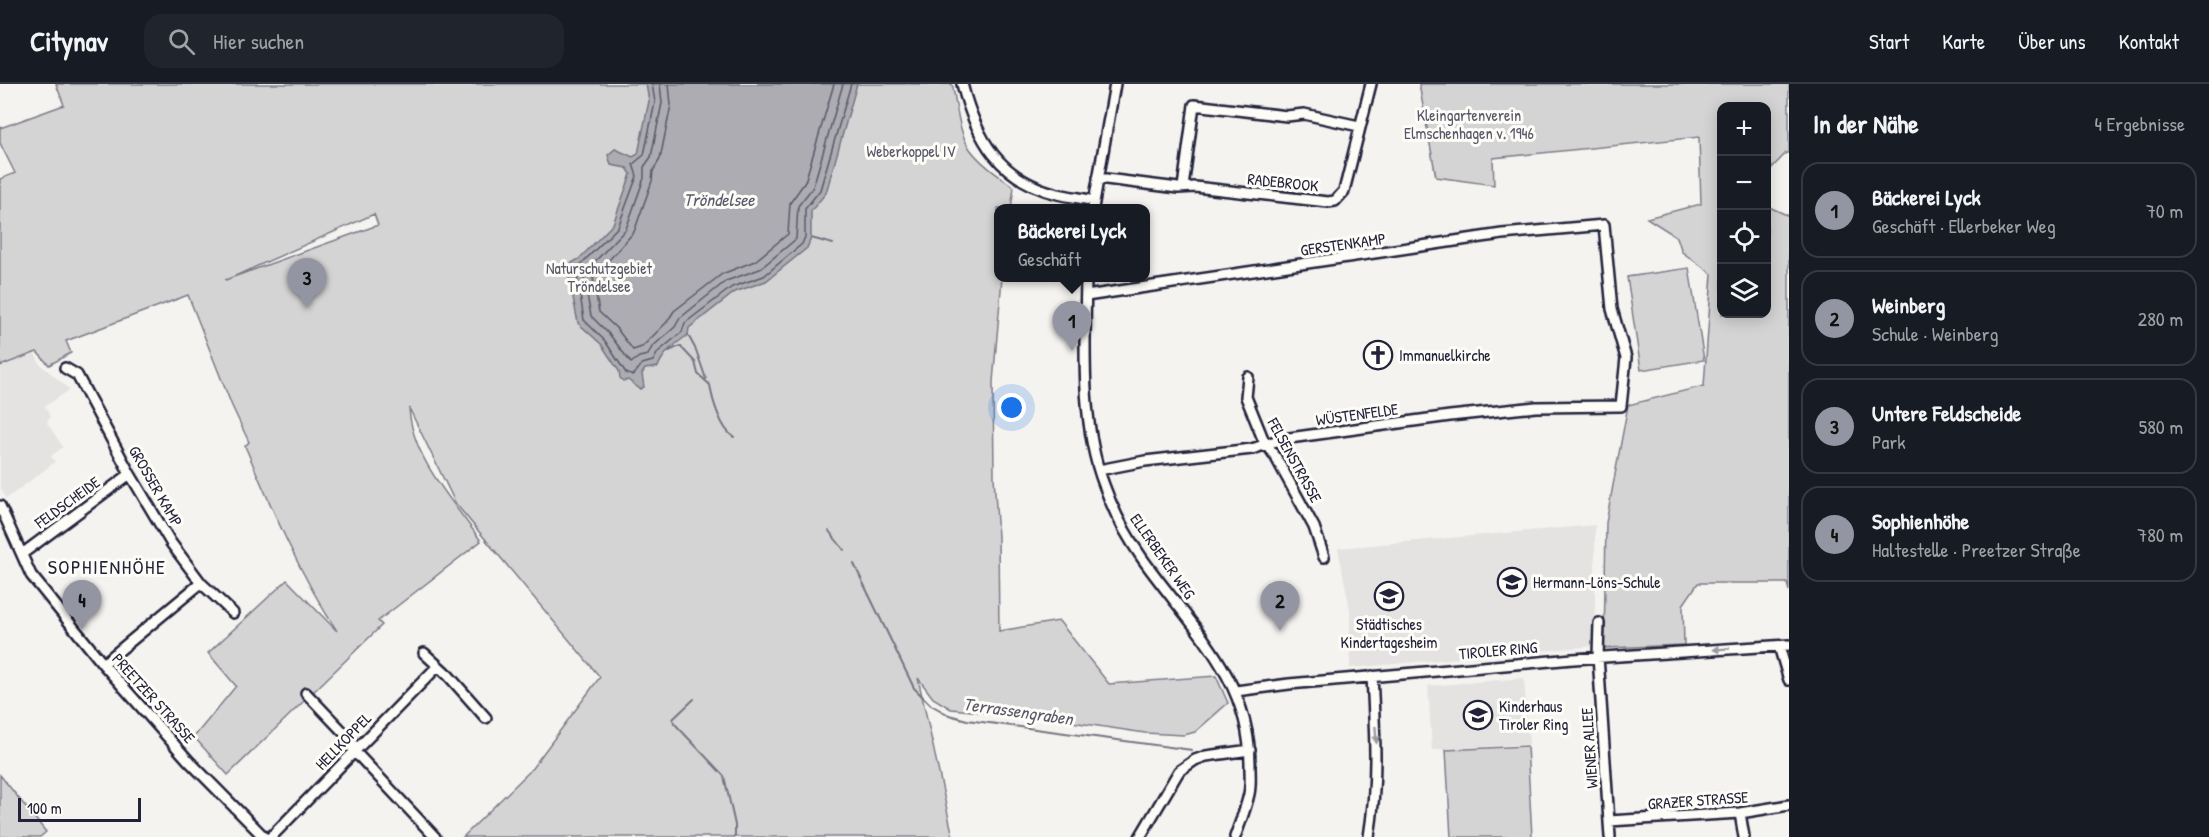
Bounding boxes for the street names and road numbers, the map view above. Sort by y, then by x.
street label: RADEBROOK [1246,167,1320,197]
street label: GERSTENKAMP [1299,227,1387,261]
street label: WÜSTENFELDE [1314,397,1400,431]
street label: FELSENSTRASSE [1262,413,1327,506]
street label: GROSSER KAMP [124,442,188,530]
street label: FELDSCHEIDE [29,471,104,534]
street label: ELLERBEKER WEG [1125,509,1201,603]
street label: TIROLER RING [1458,636,1538,664]
street label: PREETZER STRASSE [108,648,200,748]
street label: HELLKOPPEL [310,707,376,775]
street label: WIENER ALLEE [1575,707,1603,789]
street label: GRAZER STRASSE [1647,786,1749,814]

